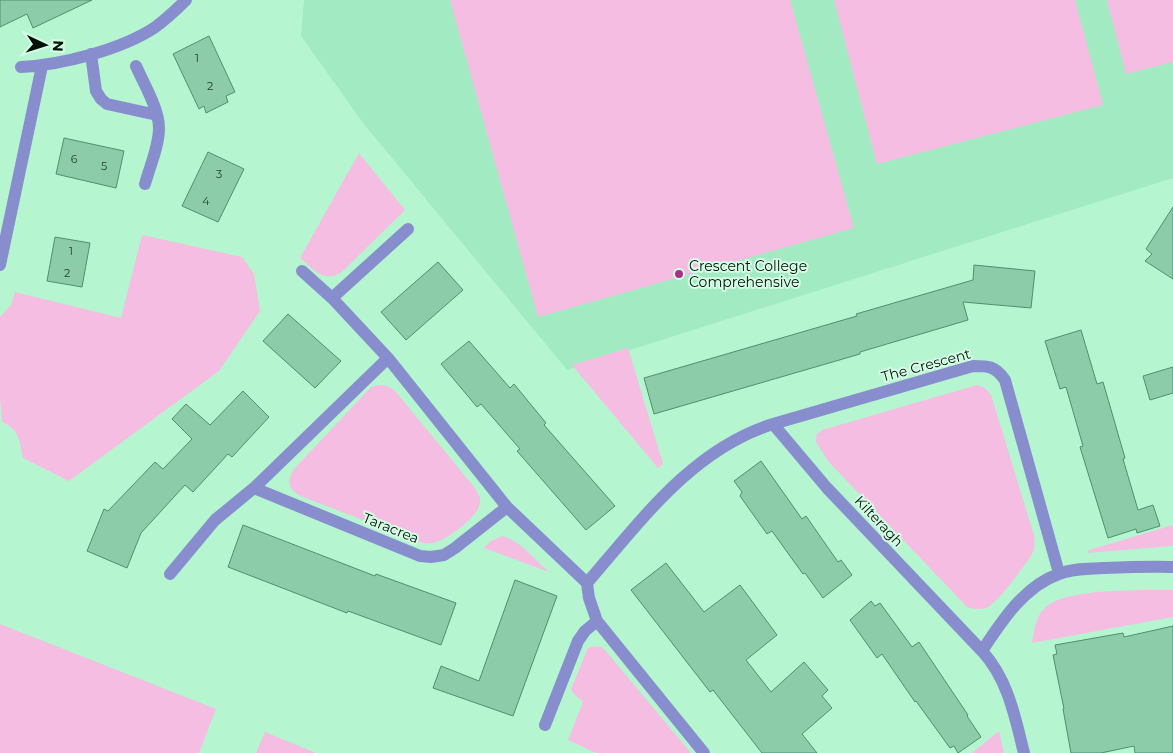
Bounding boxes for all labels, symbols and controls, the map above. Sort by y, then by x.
north arrow [20,20,70,70]
text: N [49,40,67,52]
house number: 1 [195,51,199,65]
house number: 2 [207,79,213,93]
house number: 6 [71,152,78,166]
house number: 5 [101,159,107,173]
house number: 3 [216,167,222,181]
house number: 4 [202,194,210,208]
house number: 1 [69,244,73,258]
place label: Crescent College Comprehensive [689,257,807,291]
house number: 2 [64,266,70,280]
marker: Crescent College Comprehensive [673,268,685,280]
street label: The Crescent [879,344,973,386]
street label: Kilteragh [851,492,907,550]
street label: Taracrea [360,509,422,547]

